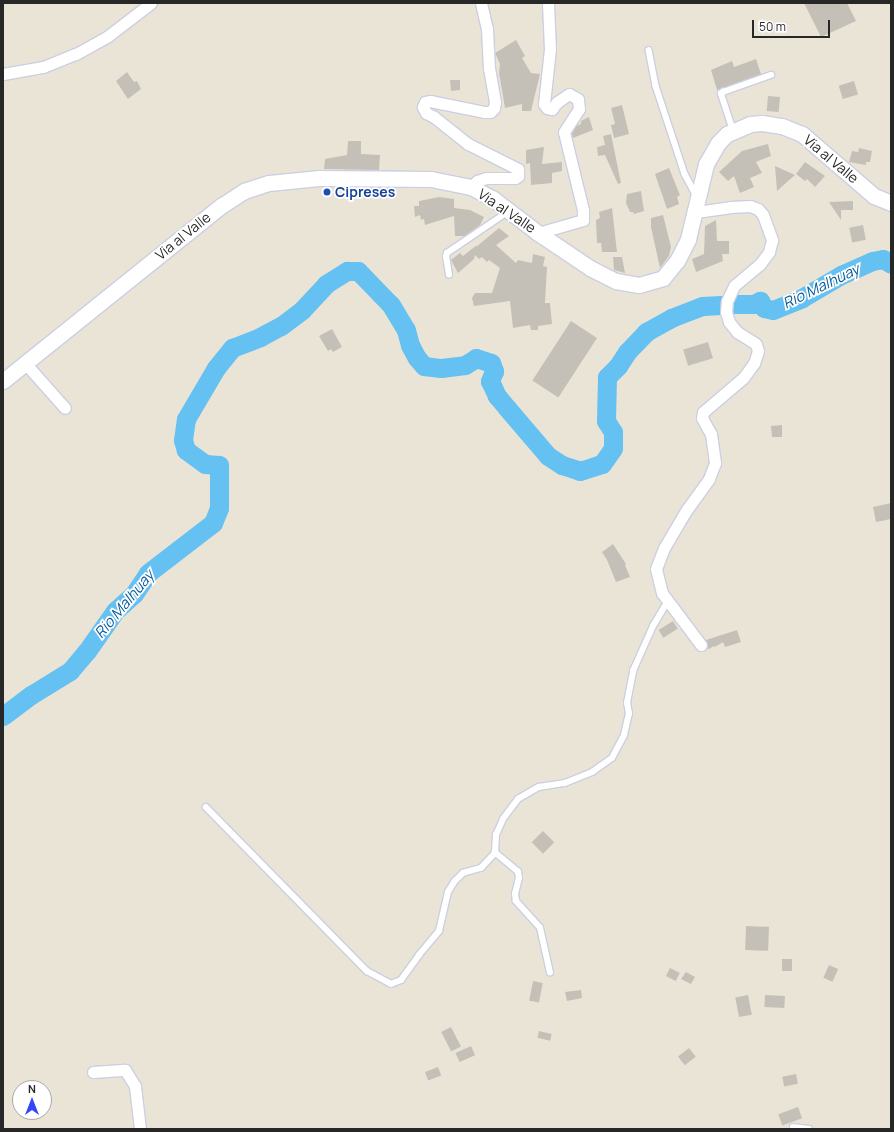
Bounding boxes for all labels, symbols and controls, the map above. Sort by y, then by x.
scale bar [754,12,832,38]
text: 50 m [759,18,786,35]
street label: Via al Valle [800,131,862,187]
place label: Cipreses [335,184,395,200]
street label: Via al Valle [475,186,539,236]
marker: Cipreses [322,187,332,197]
street label: Via al Valle [152,209,214,263]
water label: Rio Malhuay [780,260,862,312]
water label: Rio Malhuay [90,566,158,642]
north arrow [12,1080,52,1120]
text: N [28,1081,36,1096]

